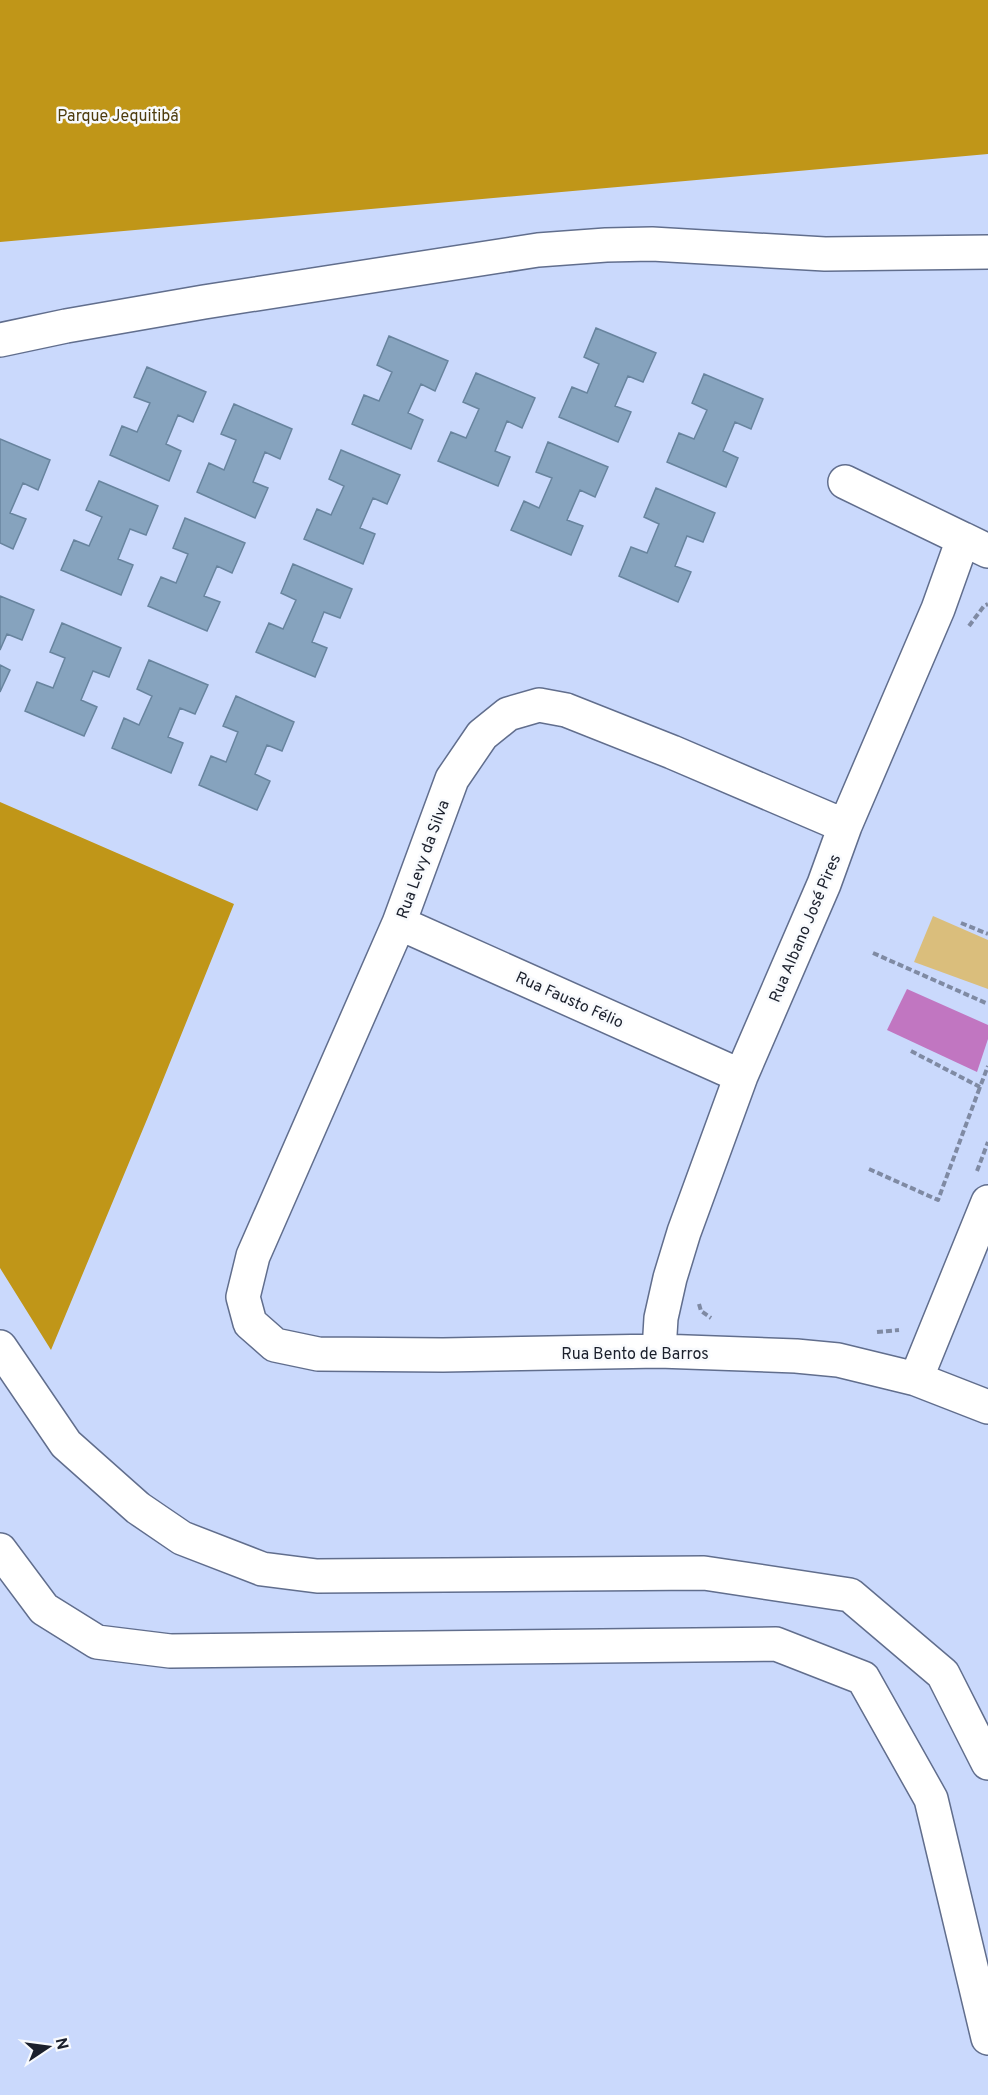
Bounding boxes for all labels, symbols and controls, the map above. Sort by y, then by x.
park label: Parque Jequitibá [57,107,179,127]
street label: Rua Levy da Silva [393,797,455,922]
street label: Rua Albano José Pires [766,852,846,1006]
street label: Rua Fausto Félio [512,968,626,1034]
street label: Rua Bento de Barros [561,1345,709,1365]
north arrow [18,2017,78,2077]
text: N [50,2036,72,2052]

